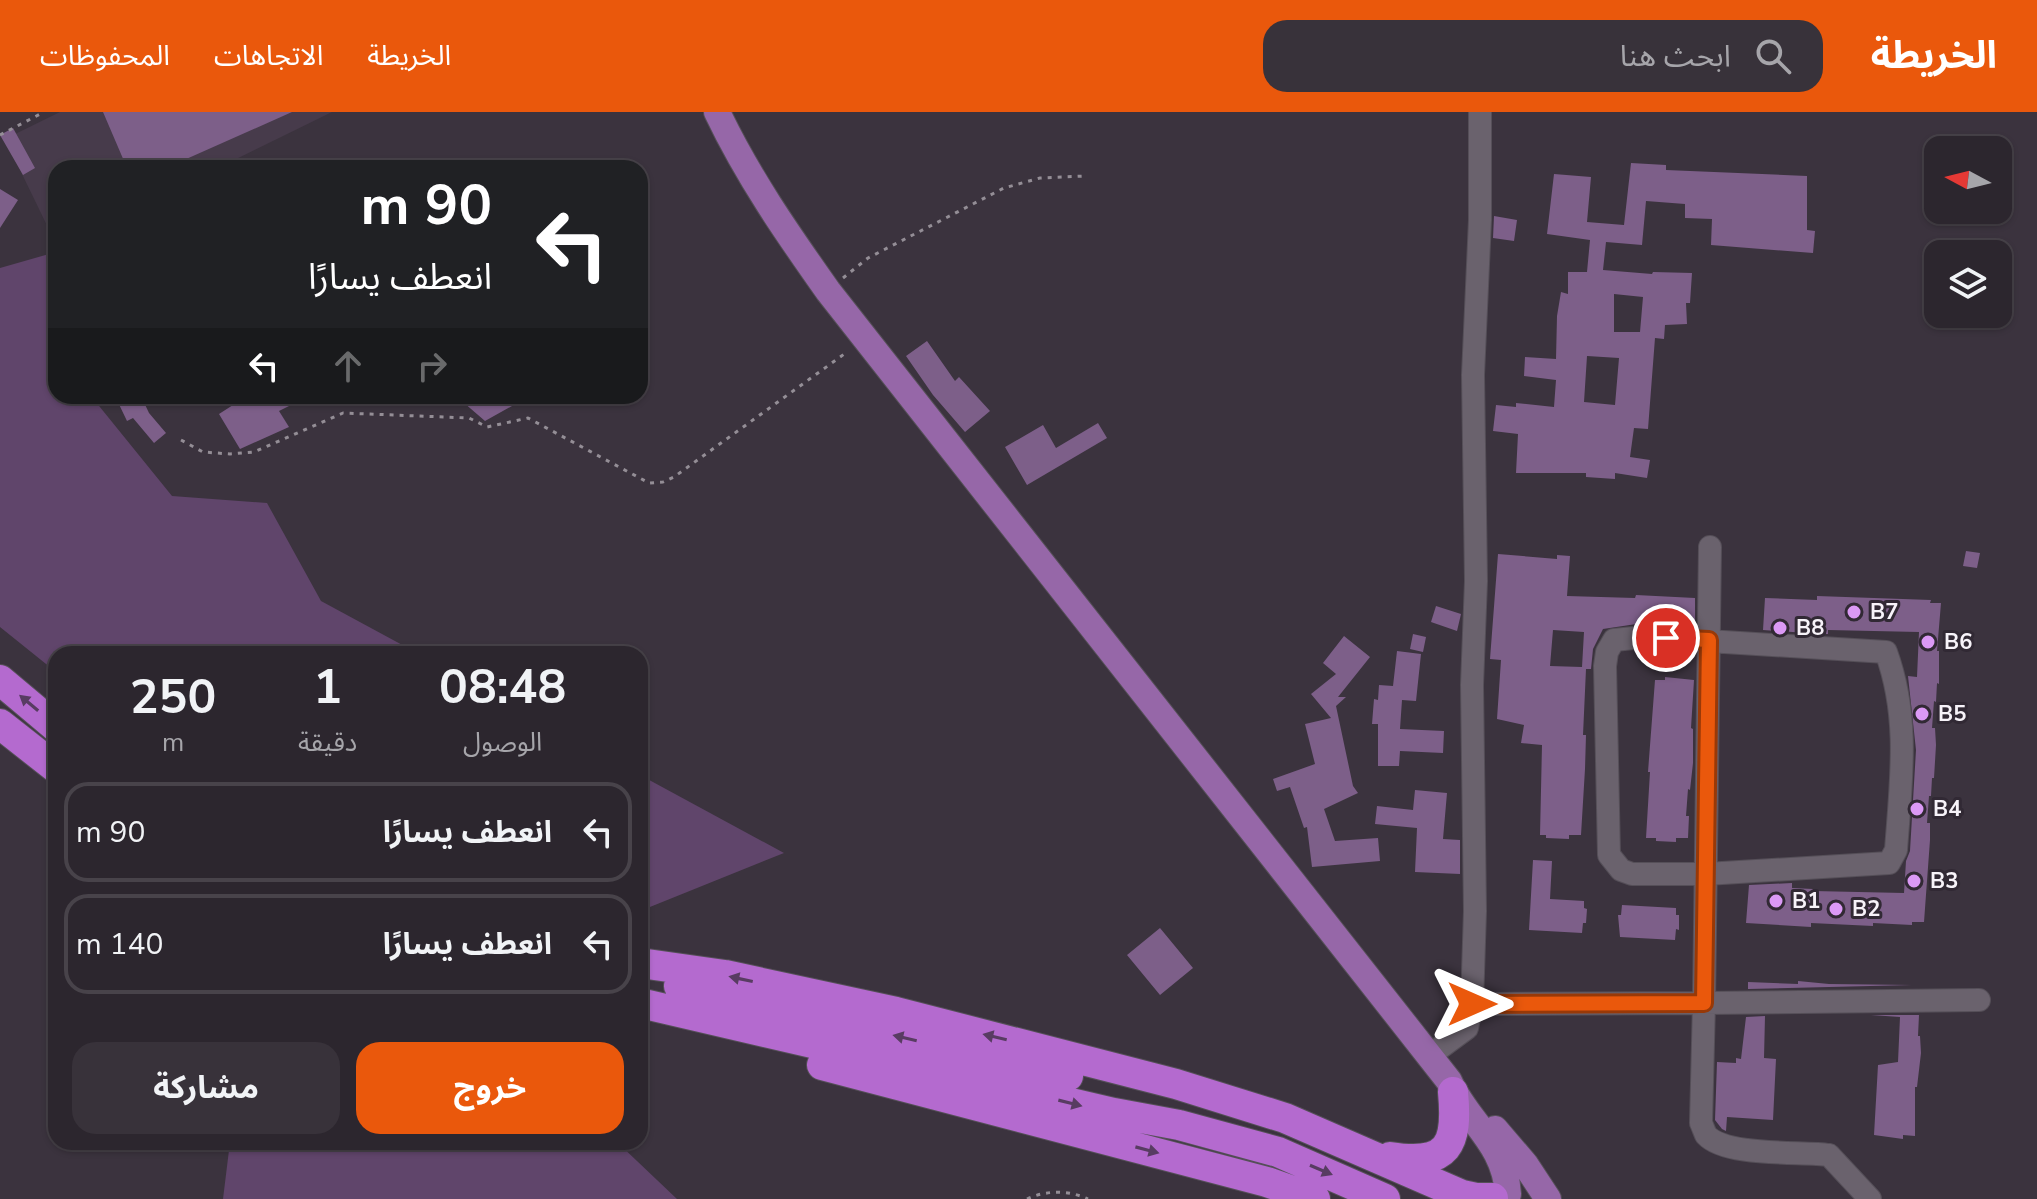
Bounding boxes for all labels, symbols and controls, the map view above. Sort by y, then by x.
search box [1263,20,1823,92]
text: الخريطة [1871,30,1997,81]
icon: search [1751,34,1795,78]
text: ابحث هنا [1620,36,1731,77]
text: المحفوظات [40,37,170,75]
text: الاتجاهات [214,37,323,75]
text: الخريطة [367,37,451,75]
north arrow [1924,136,2012,224]
map controls [1924,136,2012,328]
text: 90 m [361,167,492,244]
icon: left [520,192,624,296]
button: layers [1924,240,2012,328]
text: انعطف يسارًا [308,253,492,302]
icon: left [242,344,286,388]
icon: ahead [326,344,370,388]
icon: right [410,344,454,388]
place label: B7 [1870,597,1898,627]
marker: B7 [1845,603,1863,621]
pin [1632,604,1700,672]
place label: B8 [1796,613,1824,643]
icon: arrive [1644,616,1688,660]
marker: B8 [1771,619,1789,637]
place label: B6 [1944,627,1972,657]
marker: B6 [1919,633,1937,651]
text: 1 [313,654,342,720]
text: 08:48 [439,654,566,720]
text: 250 [130,664,216,730]
one-way arrow [19,695,39,712]
place label: B5 [1938,699,1966,729]
marker: B5 [1913,705,1931,723]
text: m [162,725,184,760]
text: دقيقة [298,725,357,760]
text: الوصول [463,725,542,760]
place label: B4 [1933,794,1961,824]
marker: B4 [1908,800,1926,818]
icon: left [576,810,620,854]
text: 90 m [76,812,145,853]
text: انعطف يسارًا [383,812,552,853]
place label: B3 [1930,866,1958,896]
marker: B3 [1905,872,1923,890]
place label: B1 [1792,886,1820,916]
marker: B1 [1767,892,1785,910]
place label: B2 [1852,894,1880,924]
marker: B2 [1827,900,1845,918]
icon: left [576,922,620,966]
text: 140 m [76,924,163,965]
text: انعطف يسارًا [383,924,552,965]
position arrow [1430,962,1514,1046]
one-way arrow [729,972,754,985]
one-way arrow [982,1030,1007,1043]
one-way arrow [892,1031,917,1044]
button: مشاركة [72,1042,340,1134]
button: خروج [356,1042,624,1134]
one-way arrow [1058,1097,1083,1109]
one-way arrow [1136,1144,1160,1157]
one-way arrow [1309,1163,1333,1176]

